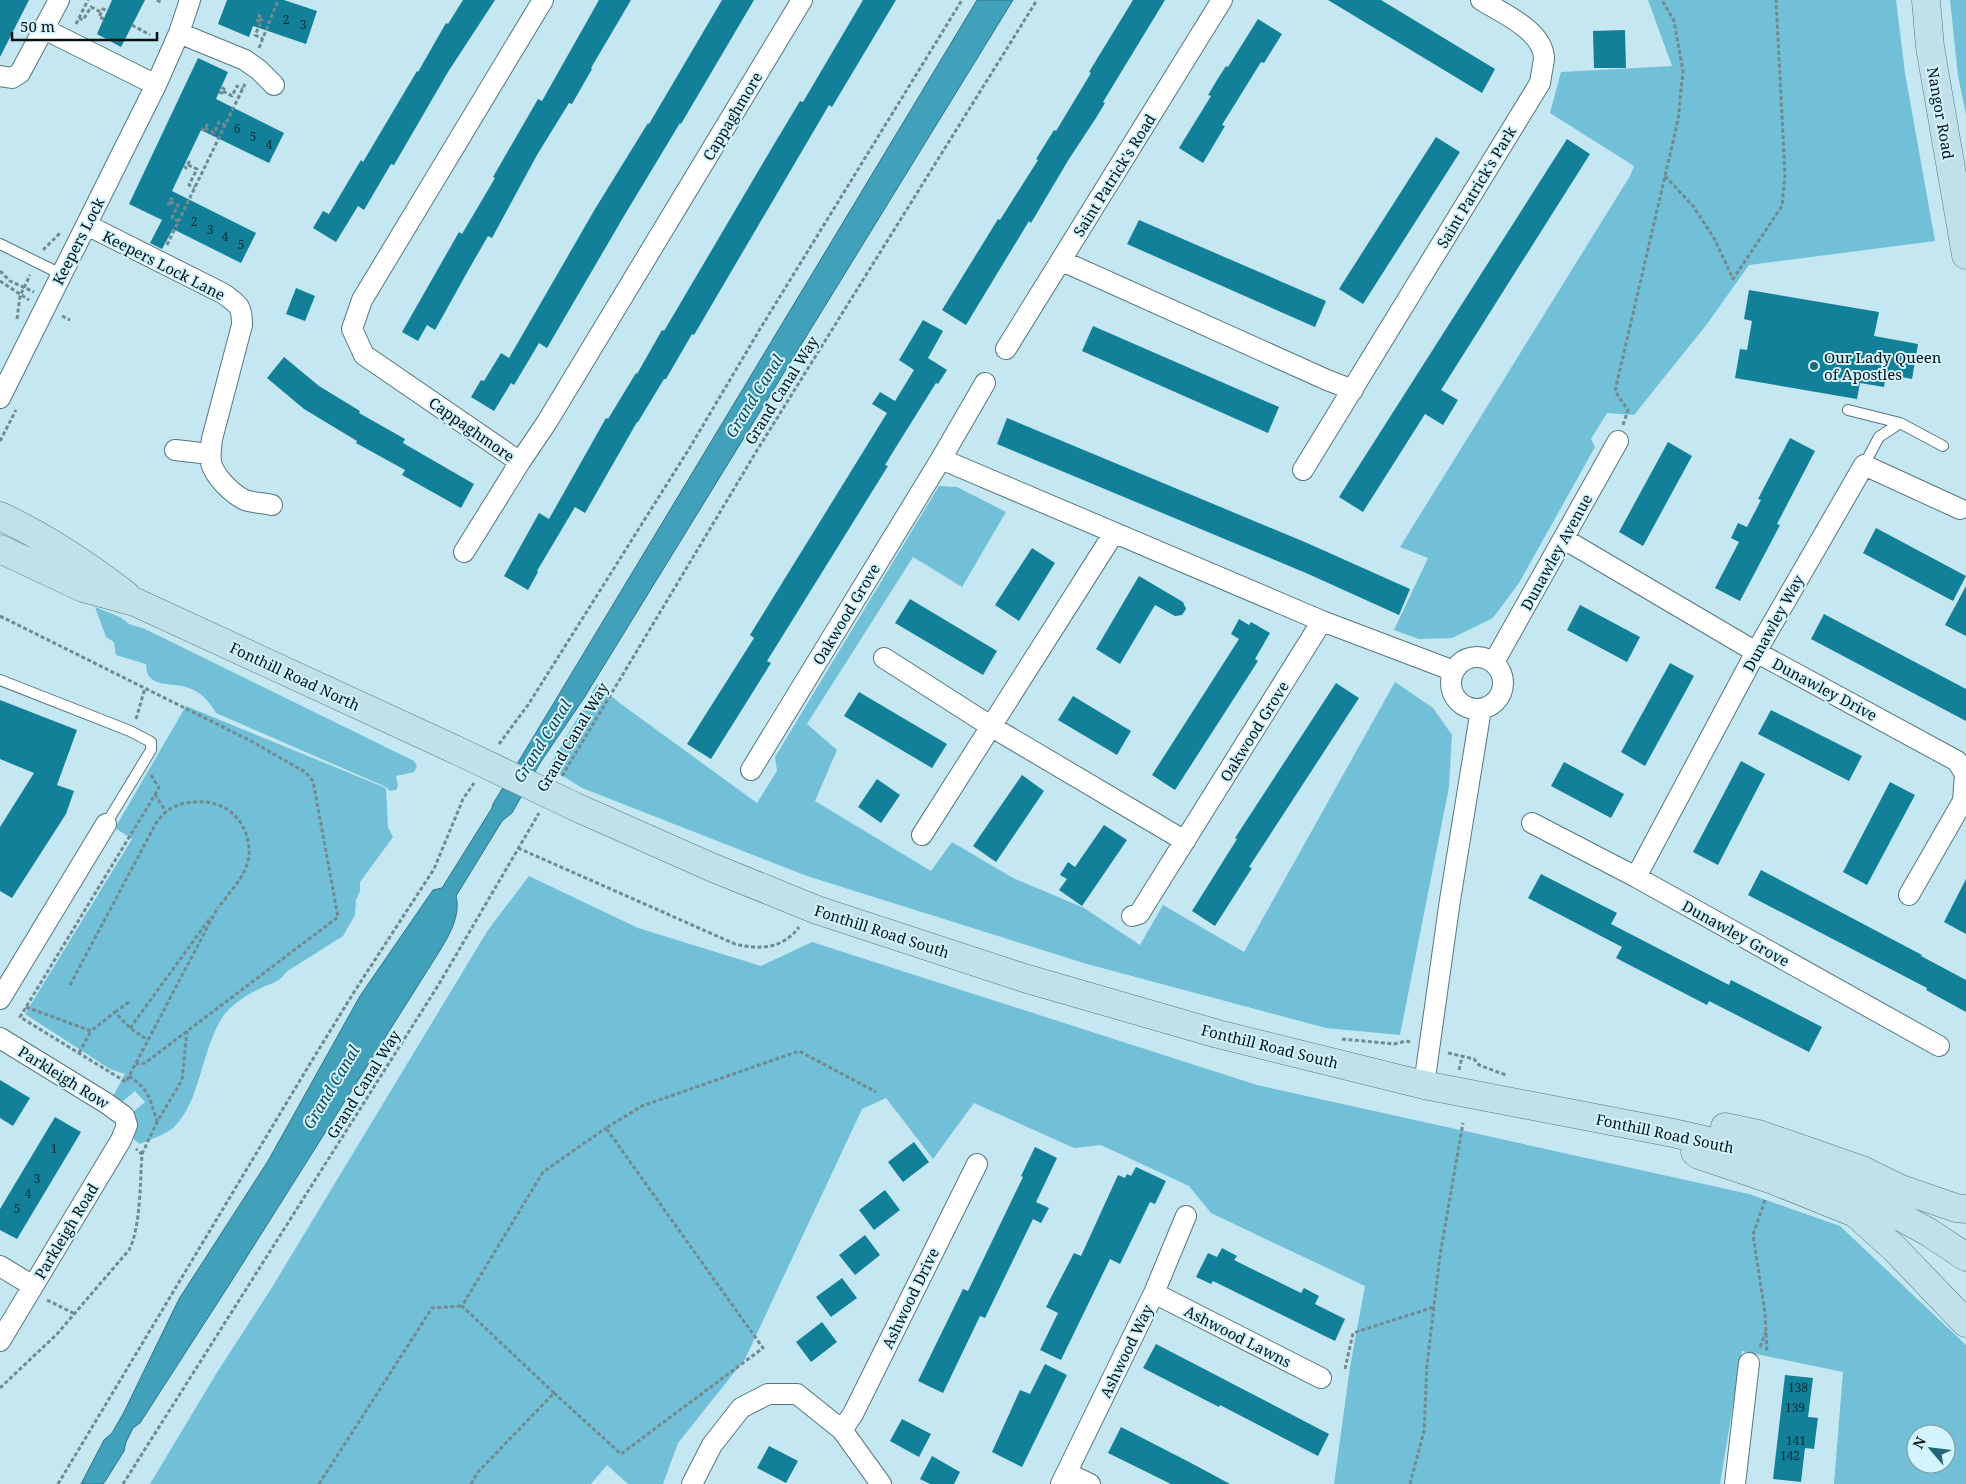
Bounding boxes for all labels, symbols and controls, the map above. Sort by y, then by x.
scale bar [12,10,158,42]
house number: 2 [283,11,289,28]
text: 50 m [20,16,55,36]
house number: 3 [300,16,307,33]
street label: Nangor Road [1923,65,1959,161]
street label: Cappaghmore [698,68,766,164]
street label: Saint Patrick's Road [1068,110,1160,240]
house number: 6 [234,120,241,137]
street label: Saint Patrick's Park [1432,122,1520,251]
house number: 5 [250,128,256,145]
house number: 4 [266,136,273,153]
street label: Keepers Lock [47,194,109,288]
house number: 2 [191,213,197,230]
house number: 3 [207,221,214,238]
street label: Keepers Lock Lane [99,225,229,305]
house number: 4 [222,228,229,245]
house number: 5 [238,236,244,253]
street label: Grand Canal Way [740,333,822,447]
place label: Our Lady Queen of Apostles [1824,347,1942,384]
water label: Grand Canal [721,351,787,441]
marker: Our Lady Queen of Apostles [1808,360,1820,372]
street label: Cappaghmore [425,392,519,466]
street label: Dunawley Avenue [1516,490,1596,614]
street label: Oakwood Grove [808,560,884,668]
street label: Dunawley Way [1738,571,1808,675]
street label: Fonthill Road North [227,637,364,715]
street label: Dunawley Drive [1769,653,1881,725]
street label: Oakwood Grove [1215,677,1293,785]
street label: Grand Canal Way [532,679,612,795]
water label: Grand Canal [509,696,575,786]
street label: Dunawley Grove [1679,895,1793,971]
street label: Fonthill Road South [812,900,952,962]
street label: Fonthill Road South [1199,1019,1341,1073]
street label: Grand Canal Way [322,1027,404,1141]
street label: Parkleigh Row [15,1041,113,1113]
water label: Grand Canal [299,1042,363,1132]
street label: Fonthill Road South [1594,1109,1736,1157]
house number: 1 [51,1140,57,1157]
house number: 3 [34,1170,41,1187]
street label: Parkleigh Road [29,1179,103,1283]
house number: 4 [25,1185,32,1202]
house number: 5 [14,1200,20,1217]
street label: Ashwood Drive [877,1244,943,1352]
street label: Ashwood Lawns [1181,1300,1295,1372]
street label: Ashwood Way [1095,1301,1157,1401]
house number: 138 [1788,1379,1808,1396]
house number: 139 [1785,1399,1805,1416]
north arrow [1906,1424,1956,1474]
house number: 141 [1786,1432,1806,1449]
text: N [1908,1433,1930,1452]
house number: 142 [1780,1447,1800,1464]

